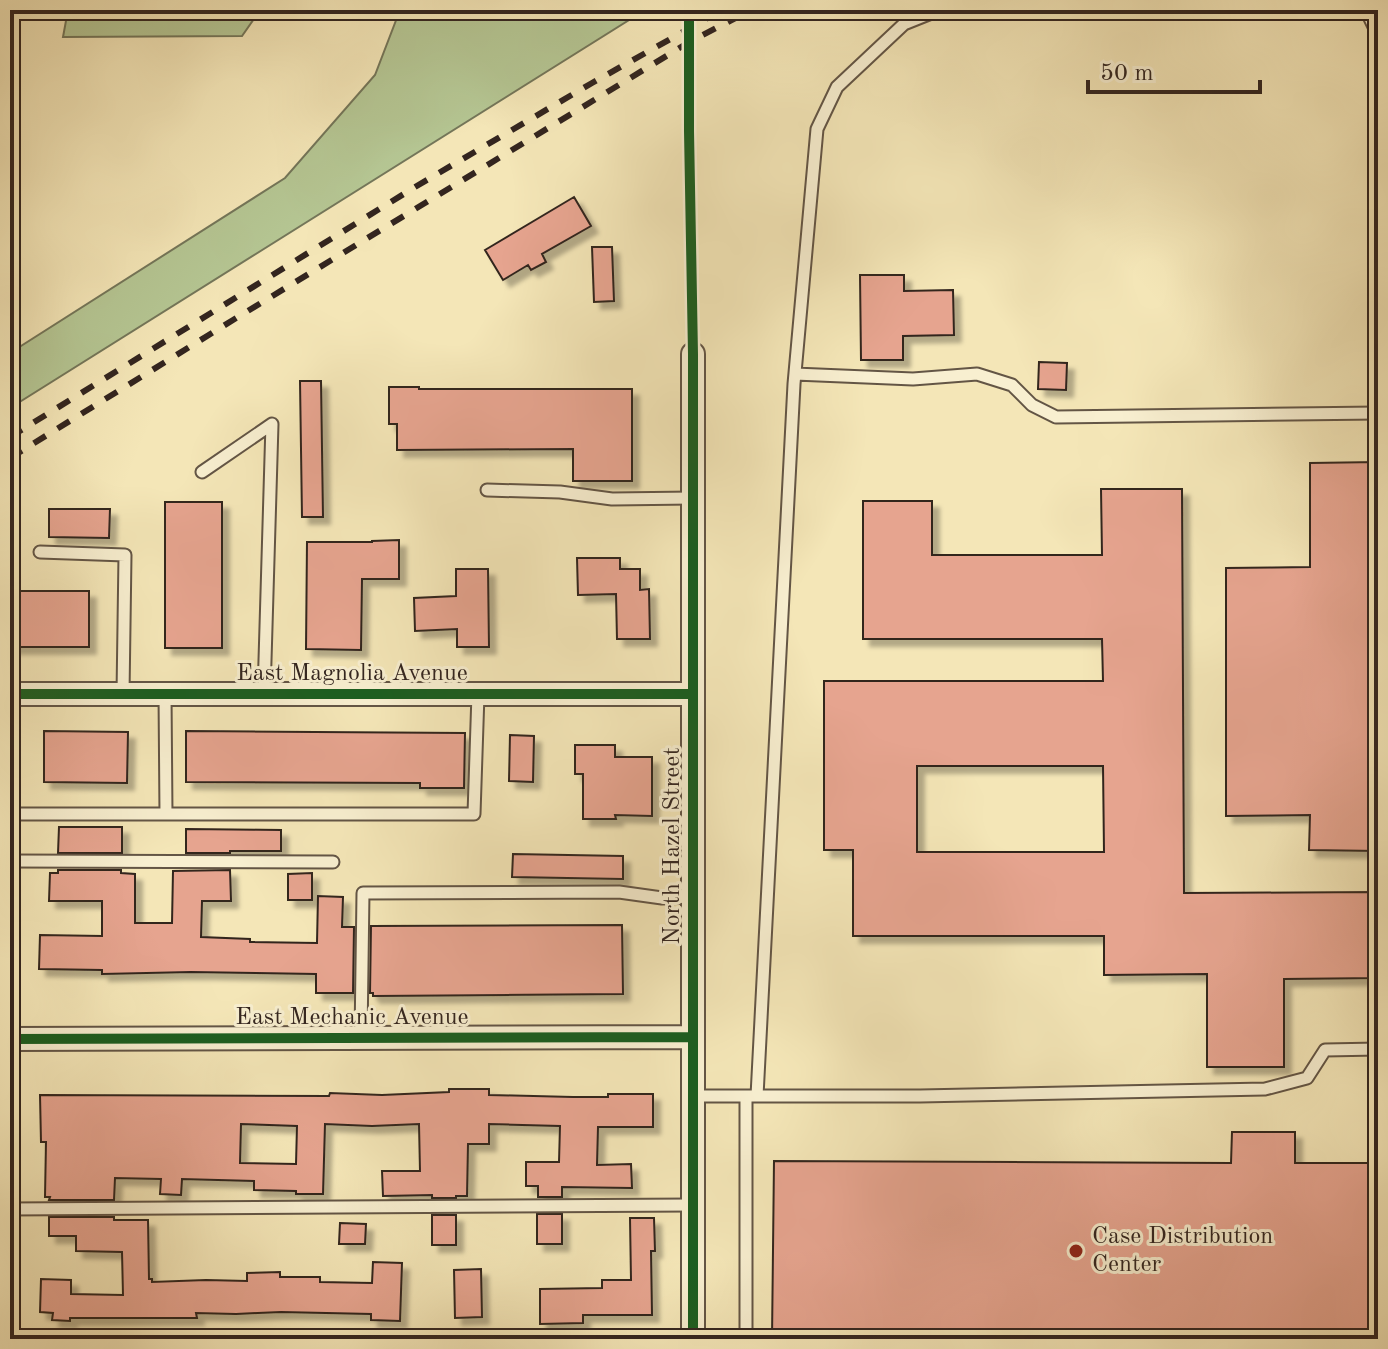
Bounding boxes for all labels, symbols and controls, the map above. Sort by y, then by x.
scale bar [1088,44,1260,94]
text: 50 m [1100,62,1154,86]
street label: East Magnolia Avenue [236,662,468,686]
street label: North Hazel Street [661,747,685,945]
street label: East Mechanic Avenue [235,1006,469,1030]
place label: Case Distribution Center [1092,1225,1273,1277]
marker: Case Distribution Center [1067,1242,1085,1260]

